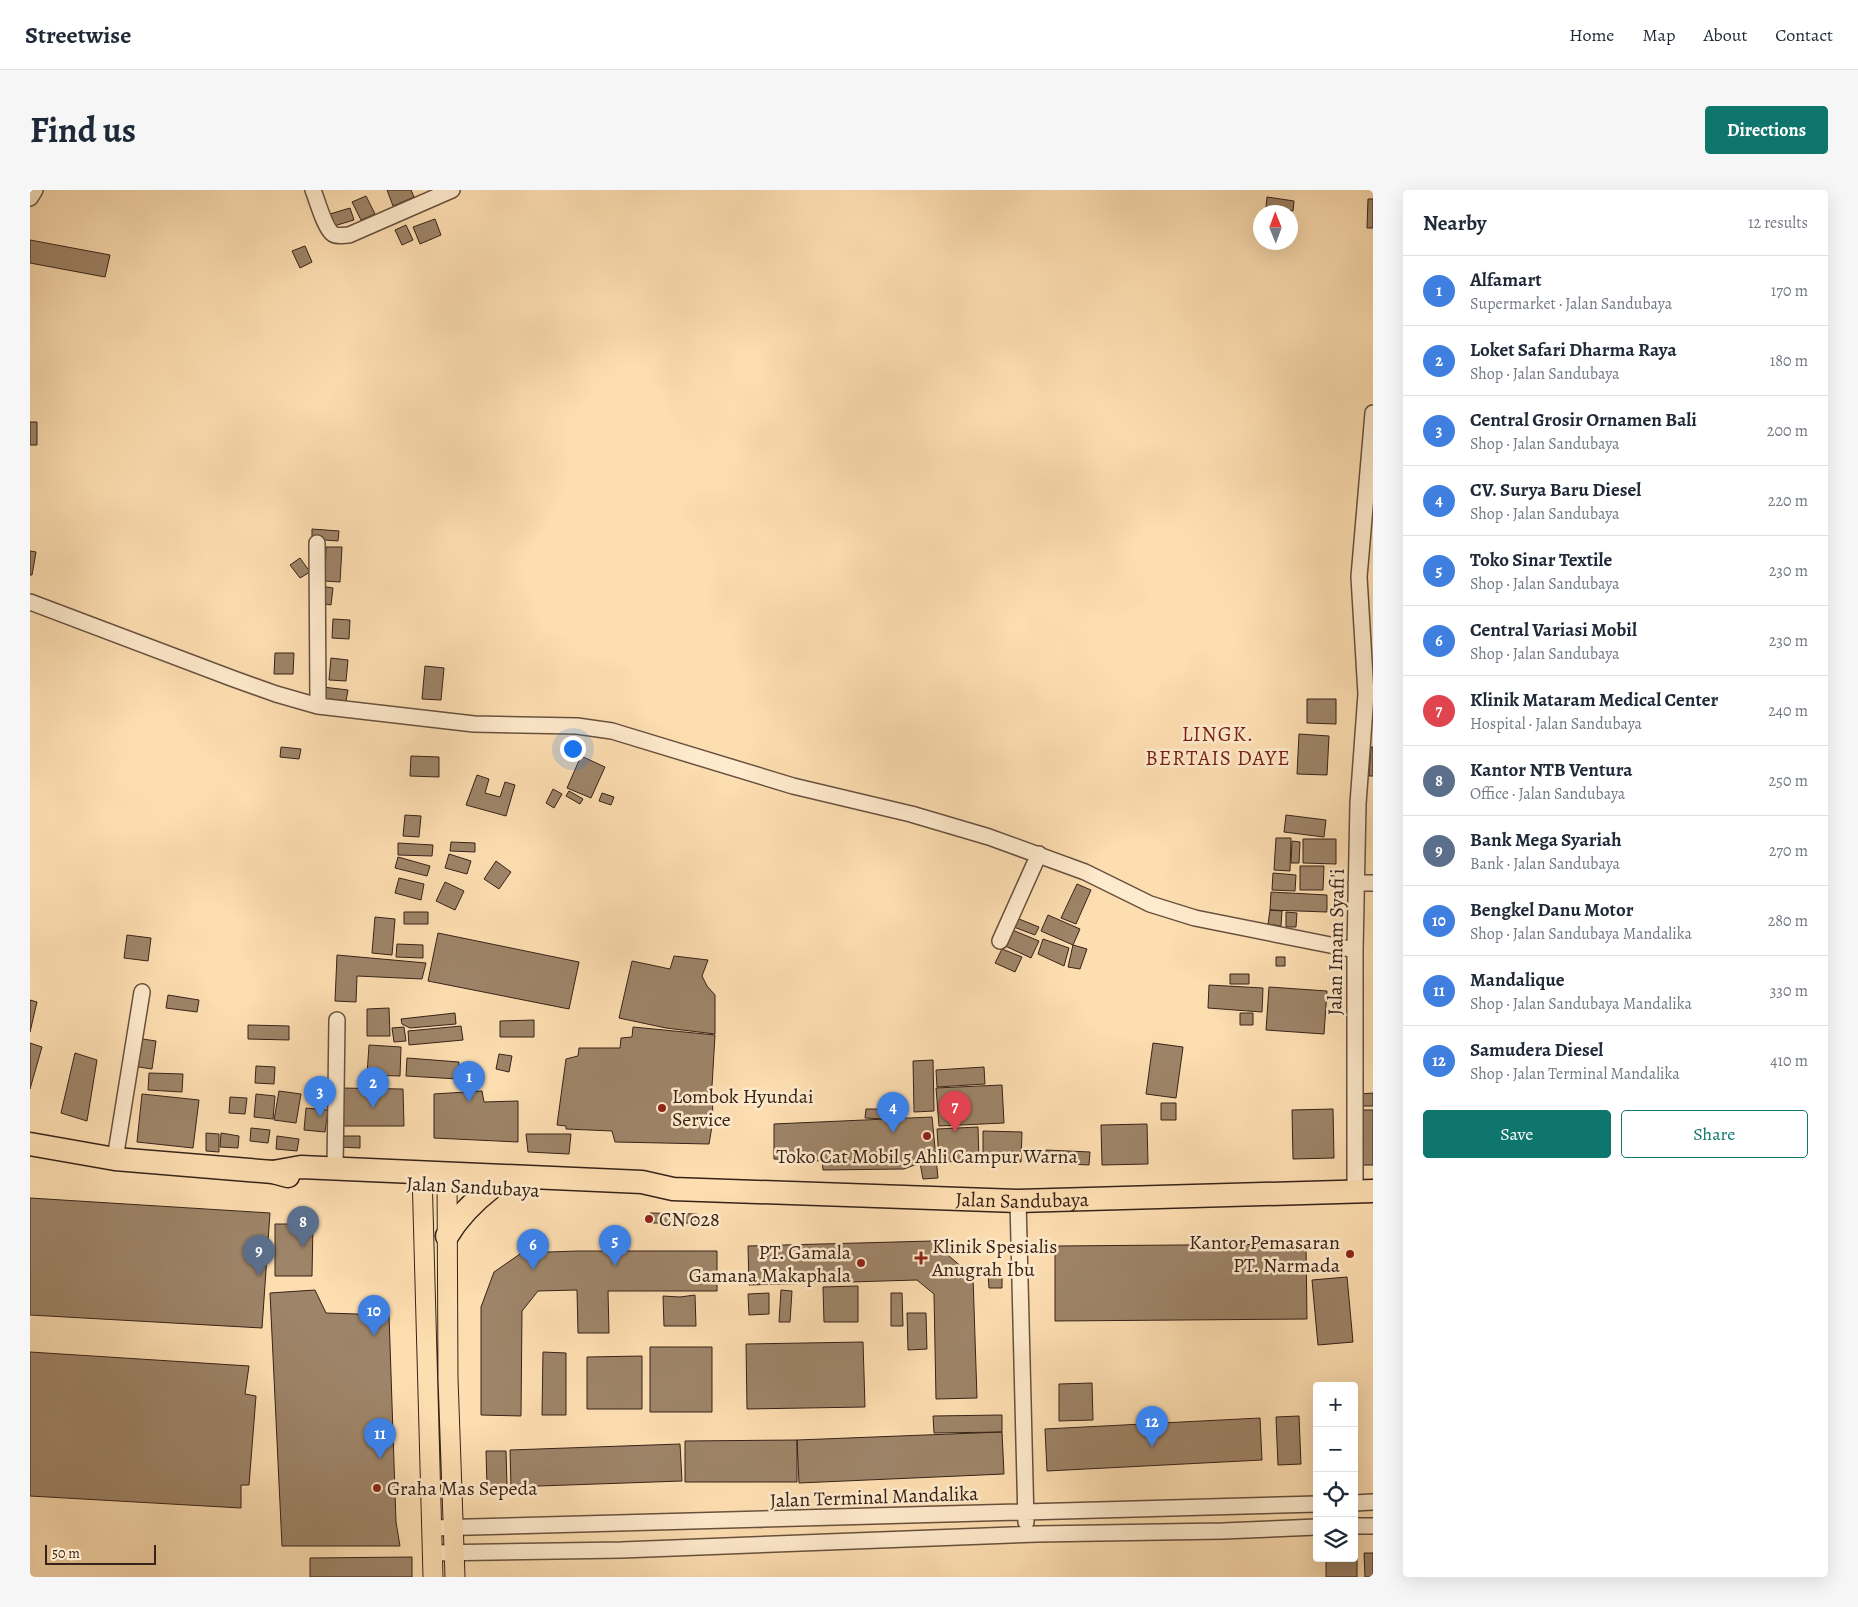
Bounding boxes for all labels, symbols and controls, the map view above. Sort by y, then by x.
text: Streetwise [25,19,131,51]
text: Home [1569,23,1614,47]
text: Map [1642,23,1675,47]
text: About [1703,23,1747,47]
text: Contact [1775,23,1833,47]
text: Find us [30,106,136,154]
button: Directions [1705,106,1828,154]
north arrow [1253,205,1298,250]
text: Nearby [1423,209,1486,237]
text: 12 results [1748,212,1808,234]
text: Alfamart [1470,267,1542,293]
text: 1 [1436,280,1442,302]
text: 170 m [1771,280,1808,302]
text: Supermarket · Jalan Sandubaya [1470,293,1672,315]
text: Loket Safari Dharma Raya [1470,337,1677,363]
text: 2 [1435,350,1443,372]
text: 180 m [1770,350,1808,372]
text: Shop · Jalan Sandubaya [1470,363,1620,385]
text: Central Grosir Ornamen Bali [1470,407,1697,433]
text: 3 [1436,420,1442,442]
text: 200 m [1767,420,1808,442]
text: Shop · Jalan Sandubaya [1470,433,1620,455]
text: CV. Surya Baru Diesel [1470,477,1641,503]
text: 4 [1435,490,1443,512]
text: 220 m [1768,490,1808,512]
text: Shop · Jalan Sandubaya [1470,503,1620,525]
text: Toko Sinar Textile [1470,547,1612,573]
text: 5 [1436,560,1442,582]
text: 230 m [1769,560,1808,582]
text: Shop · Jalan Sandubaya [1470,573,1620,595]
text: Central Variasi Mobil [1470,617,1637,643]
text: 6 [1435,630,1443,652]
text: 230 m [1769,630,1808,652]
text: Shop · Jalan Sandubaya [1470,643,1620,665]
text: Klinik Mataram Medical Center [1470,687,1718,713]
text: 7 [1436,700,1442,722]
text: 240 m [1768,700,1808,722]
text: Hospital · Jalan Sandubaya [1470,713,1642,735]
district label: LINGK. BERTAIS DAYE [1145,720,1291,772]
your location [560,736,586,762]
text: Kantor NTB Ventura [1470,757,1633,783]
text: 8 [1435,770,1443,792]
text: 250 m [1769,770,1808,792]
text: Office · Jalan Sandubaya [1470,783,1625,805]
text: Bank Mega Syariah [1470,827,1622,853]
text: 9 [1435,840,1443,862]
text: 270 m [1769,840,1808,862]
text: Bank · Jalan Sandubaya [1470,853,1620,875]
street label: Jalan Imam Syafi'i [1321,868,1351,1016]
text: Bengkel Danu Motor [1470,897,1634,923]
text: 10 [1432,910,1446,932]
text: 280 m [1768,910,1808,932]
text: Shop · Jalan Sandubaya Mandalika [1470,923,1692,945]
text: Mandalique [1470,967,1565,993]
text: 11 [1433,980,1445,1002]
text: 330 m [1770,980,1808,1002]
text: Shop · Jalan Sandubaya Mandalika [1470,993,1692,1015]
text: Samudera Diesel [1470,1037,1603,1063]
text: 12 [1432,1050,1446,1072]
text: 410 m [1770,1050,1808,1072]
pin: 1 [453,1061,485,1102]
text: Shop · Jalan Terminal Mandalika [1470,1063,1680,1085]
pin: 2 [357,1067,389,1108]
pin: 3 [304,1076,336,1117]
place label: Lombok Hyundai Service [672,1083,814,1133]
pin: 7 [939,1091,971,1132]
pin: 4 [877,1092,909,1133]
marker: Lombok Hyundai Service [656,1102,668,1114]
button: Save [1423,1110,1611,1158]
button: Share [1621,1110,1808,1158]
marker: Toko Cat Mobil 5 Ahli Campur Warna [921,1130,933,1142]
place label: Toko Cat Mobil 5 Ahli Campur Warna [776,1143,1078,1170]
street label: Jalan Sandubaya [406,1170,541,1204]
street label: Jalan Sandubaya [955,1185,1090,1215]
pin: 8 [287,1206,319,1247]
place label: CN 028 [659,1206,720,1233]
marker: CN 028 [643,1213,655,1225]
pin: 5 [599,1225,631,1266]
pin: 6 [517,1229,549,1270]
place label: Kantor Pemasaran PT. Narmada [1189,1229,1341,1279]
place label: Klinik Spesialis Anugrah Ibu [931,1233,1057,1283]
pin: 9 [243,1235,275,1276]
place label: PT. Gamala Gamana Makaphala [689,1239,852,1289]
marker: Kantor Pemasaran PT. Narmada [1344,1248,1356,1260]
marker: Klinik Spesialis Anugrah Ibu [914,1251,928,1265]
marker: PT. Gamala Gamana Makaphala [855,1257,867,1269]
pin: 10 [358,1295,390,1336]
map controls [1313,1382,1358,1562]
button: + [1313,1382,1358,1427]
pin: 12 [1136,1406,1168,1447]
pin: 11 [364,1418,396,1459]
button: − [1313,1427,1358,1472]
button: locate [1313,1472,1358,1517]
place label: Graha Mas Sepeda [387,1475,538,1502]
street label: Jalan Terminal Mandalika [769,1480,979,1514]
marker: Graha Mas Sepeda [371,1482,383,1494]
button: layers [1313,1517,1358,1562]
scale bar [45,1542,156,1565]
text: 50 m [52,1544,80,1563]

